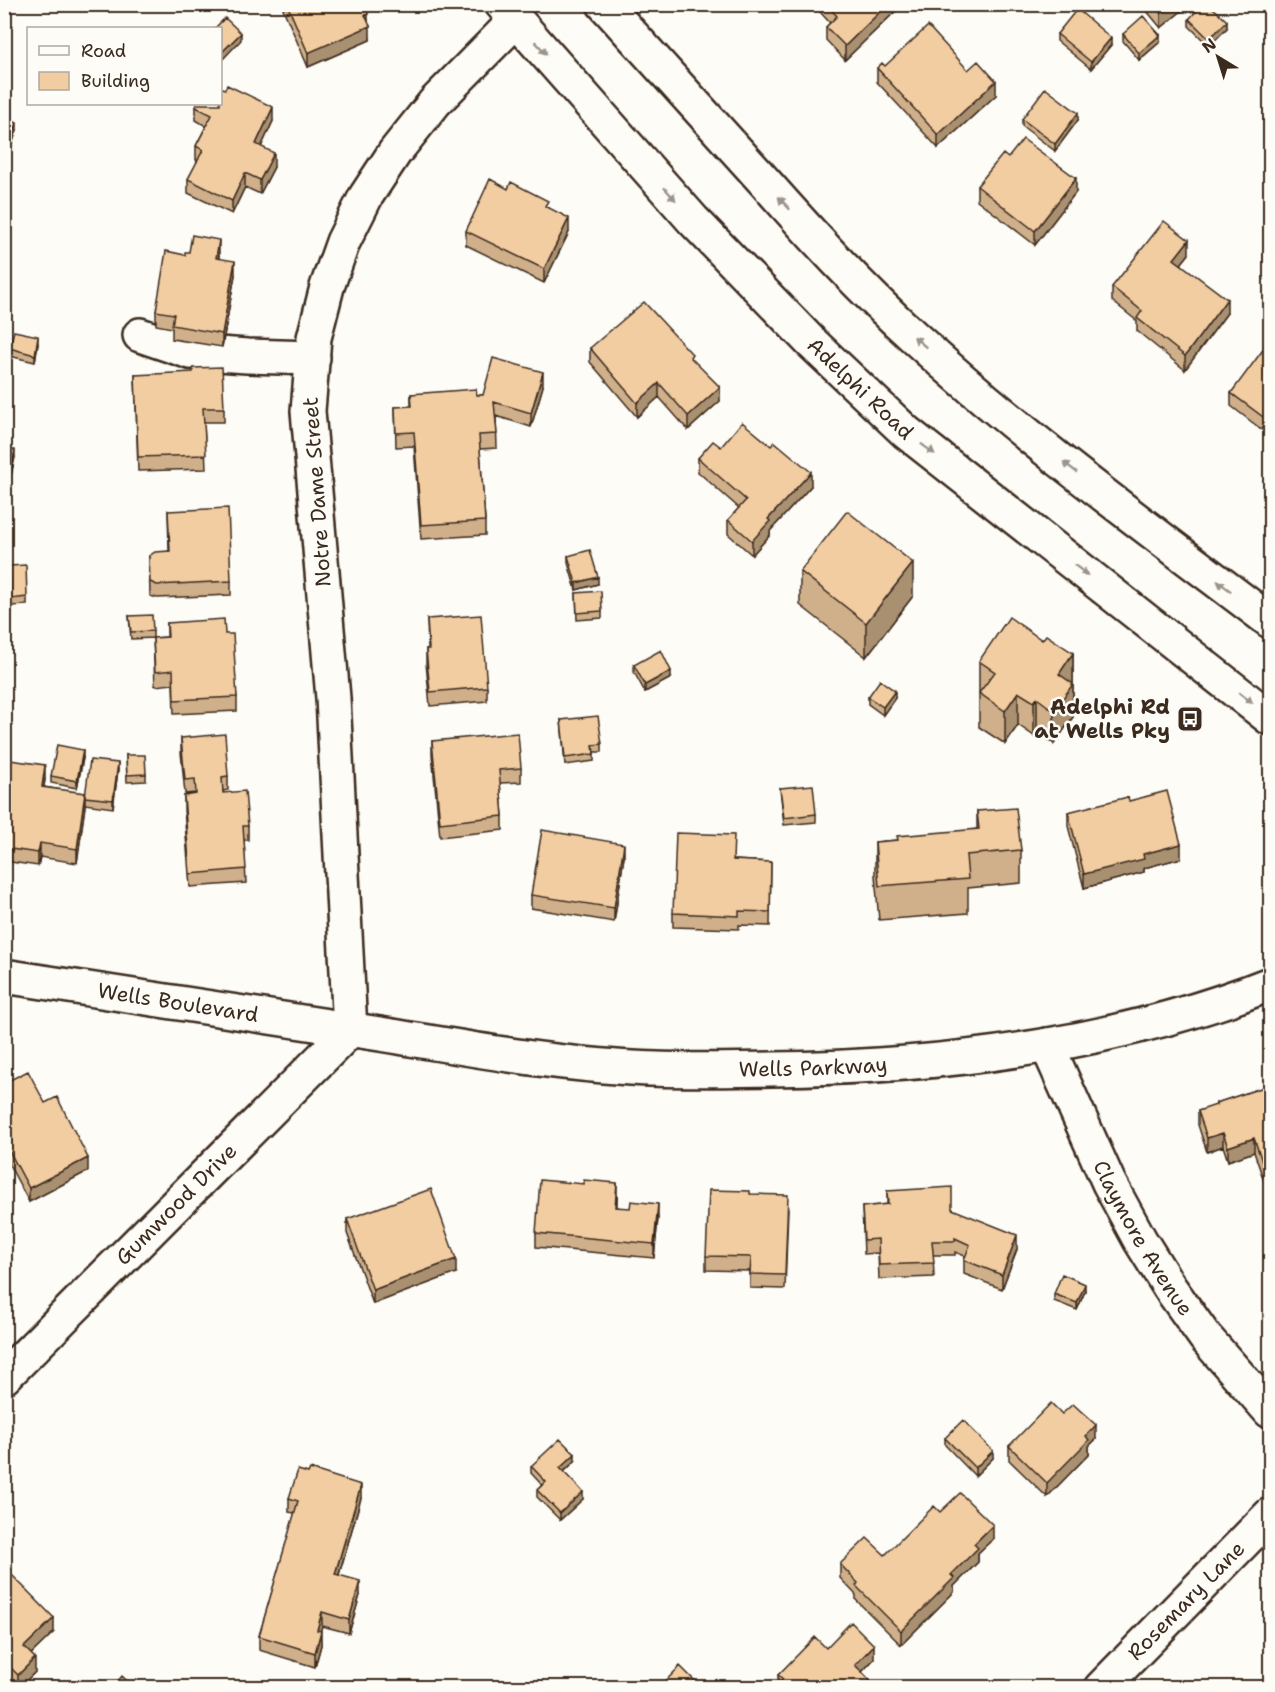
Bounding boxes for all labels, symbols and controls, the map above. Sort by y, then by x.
legend [27,27,222,105]
north arrow [1188,27,1248,87]
text: N [1198,33,1221,58]
text: Road [81,39,126,63]
one-way arrow [534,40,547,55]
text: Building [81,69,150,93]
one-way arrow [663,186,676,201]
one-way arrow [777,196,791,210]
street label: Adelphi Road [801,331,920,446]
one-way arrow [913,336,928,349]
street label: Notre Dame Street [296,396,338,588]
one-way arrow [920,443,935,455]
one-way arrow [1062,460,1078,473]
one-way arrow [1073,563,1089,576]
one-way arrow [1216,580,1232,592]
one-way arrow [1238,692,1253,704]
place label: Adelphi Rd at Wells Pky [1034,693,1170,745]
bus stop icon: Adelphi Rd at Wells Pky [1175,704,1205,734]
street label: Wells Boulevard [96,977,260,1029]
street label: Wells Parkway [738,1050,888,1084]
street label: Gumwood Drive [109,1137,243,1271]
street label: Claymore Avenue [1087,1156,1200,1322]
street label: Rosemary Lane [1122,1535,1251,1667]

